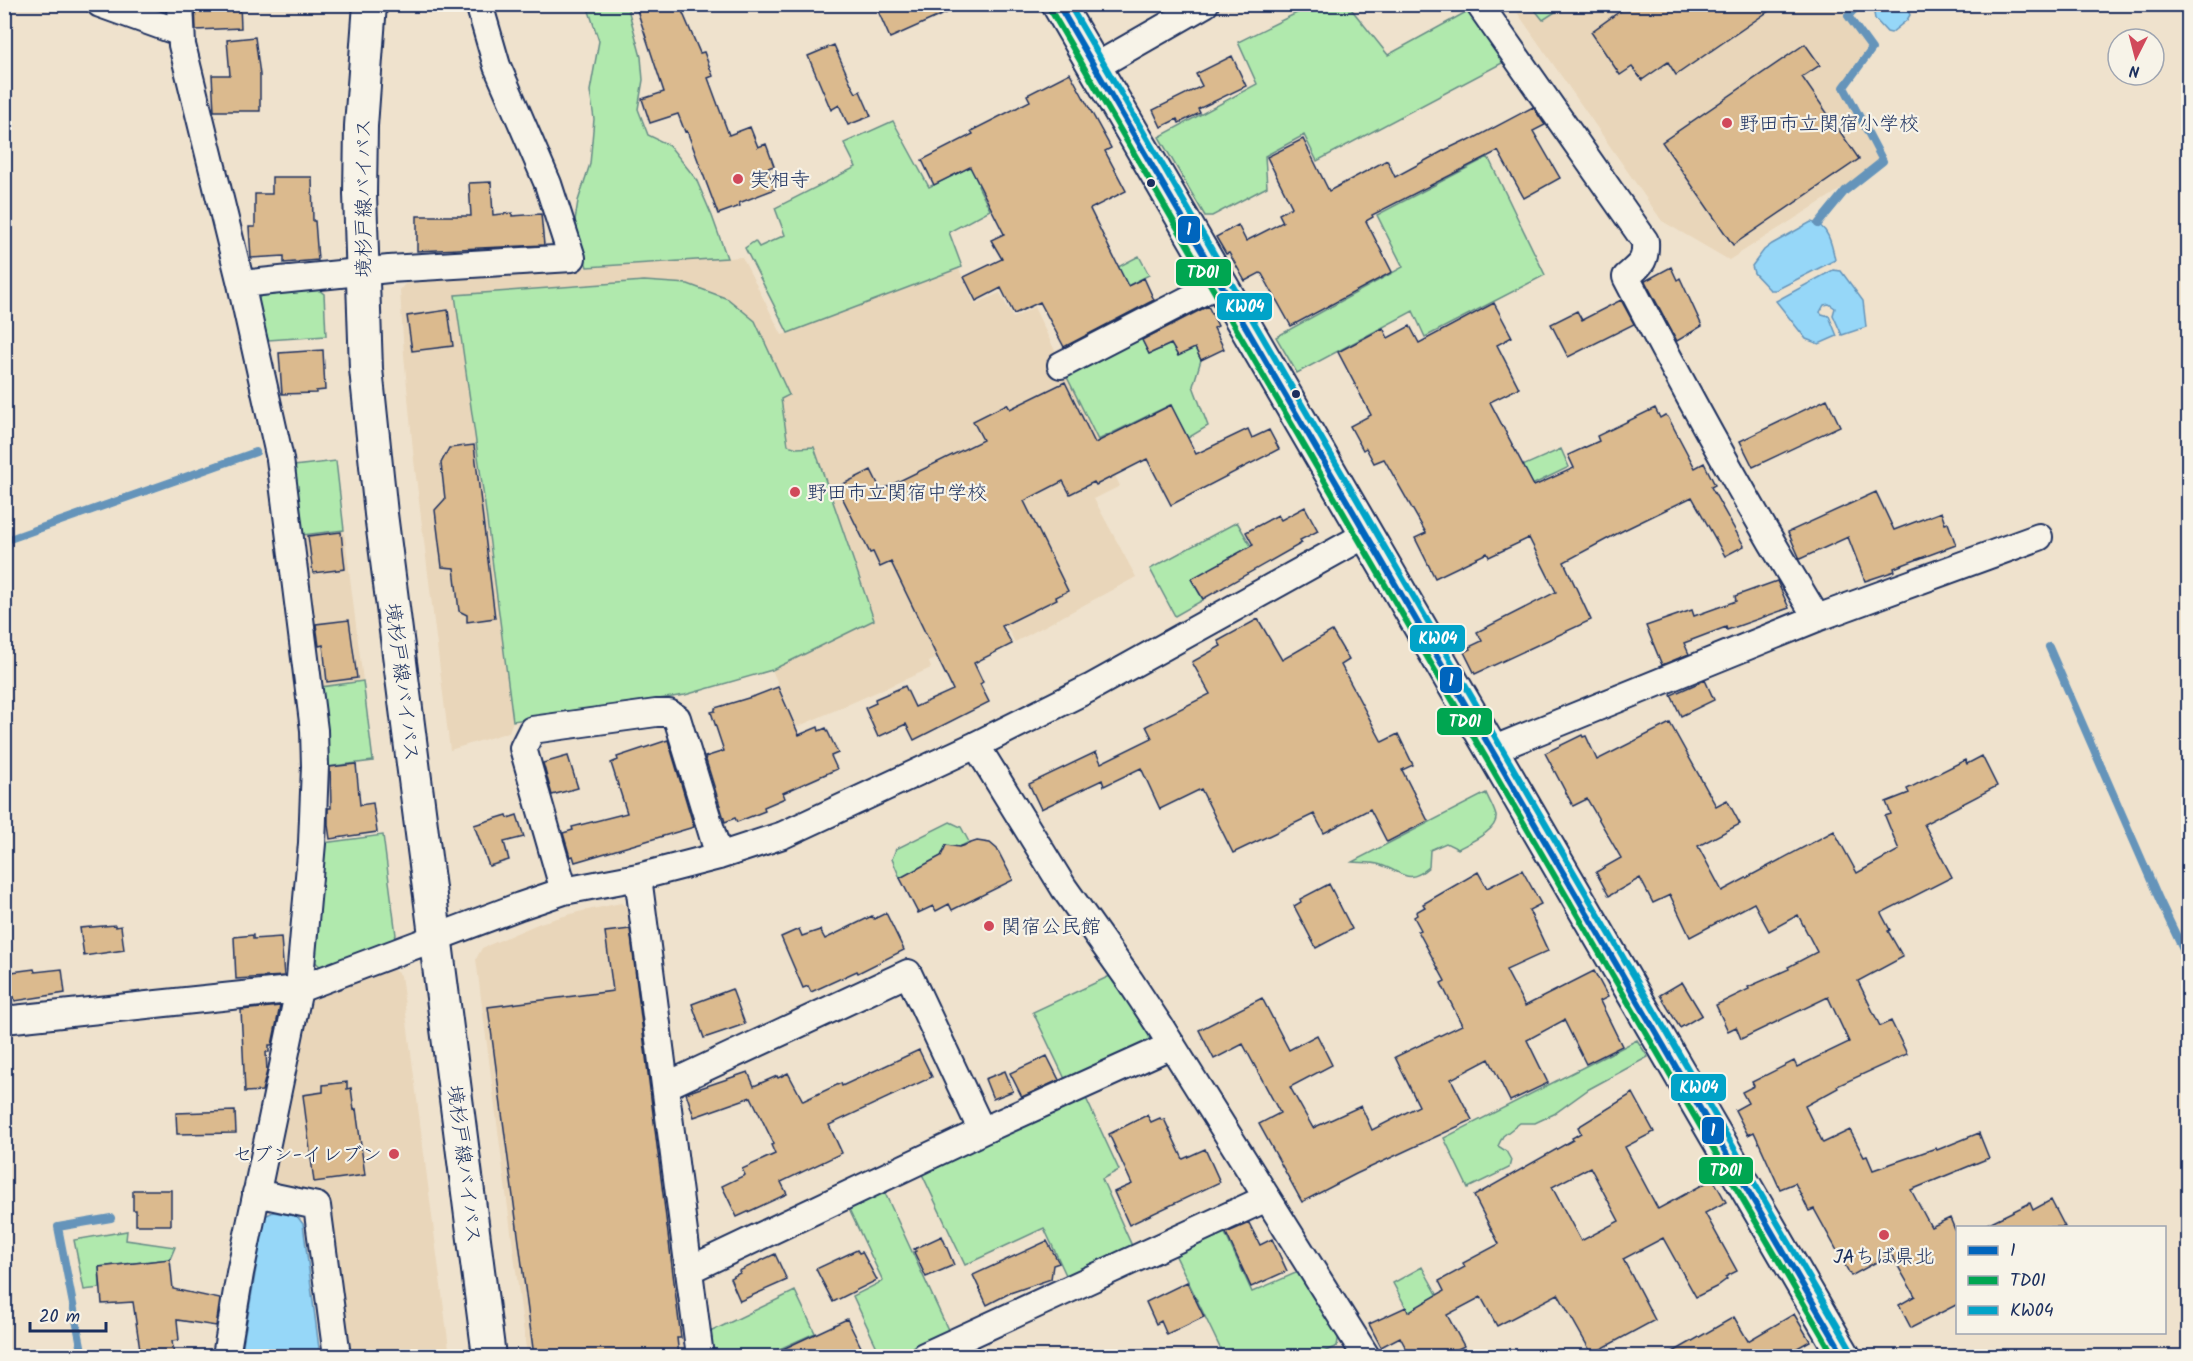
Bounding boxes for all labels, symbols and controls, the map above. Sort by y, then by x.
north arrow [2106,27,2166,87]
text: N [2128,57,2141,83]
place label: 野田市立関宿小学校 [1739,109,1919,141]
marker: 野田市立関宿小学校 [1720,116,1734,130]
street label: 境杉戸線バイパス [349,118,381,278]
place label: 実相寺 [750,165,810,197]
marker: 実相寺 [731,172,745,186]
unlabelled marker [1145,177,1157,189]
line badge: 1 [1177,215,1201,244]
text: 1 [1187,218,1192,243]
line badge: TD01 [1175,258,1232,287]
text: TD01 [1187,261,1219,286]
line badge: KW04 [1216,292,1273,321]
text: KW04 [1225,295,1265,320]
unlabelled marker [1290,388,1302,400]
place label: 野田市立関宿中学校 [807,478,987,510]
marker: 野田市立関宿中学校 [788,485,802,499]
street label: 境杉戸線バイパス [375,601,427,763]
line badge: KW04 [1409,624,1466,653]
text: KW04 [1418,627,1458,652]
line badge: 1 [1439,666,1463,694]
text: 1 [1449,669,1454,694]
line badge: TD01 [1436,707,1493,736]
text: TD01 [1449,710,1481,735]
place label: 関宿公民館 [1001,912,1101,944]
marker: 関宿公民館 [982,919,996,933]
line badge: KW04 [1670,1073,1727,1102]
text: KW04 [1679,1076,1719,1101]
street label: 境杉戸線バイパス [437,1083,489,1245]
line badge: 1 [1701,1116,1725,1145]
text: 1 [1711,1119,1716,1144]
place label: セブン-イレブン [233,1140,382,1172]
marker: セブン-イレブン [387,1147,401,1161]
line badge: TD01 [1698,1156,1754,1185]
text: TD01 [1710,1159,1742,1184]
legend [1956,1226,2166,1334]
marker: JAちば県北 [1877,1228,1891,1242]
text: 1 [2010,1237,2016,1266]
place label: JAちば県北 [1833,1242,1935,1274]
text: TD01 [2010,1267,2046,1296]
scale bar [30,1295,106,1333]
text: KW04 [2010,1297,2054,1326]
text: 20 m [39,1303,80,1332]

